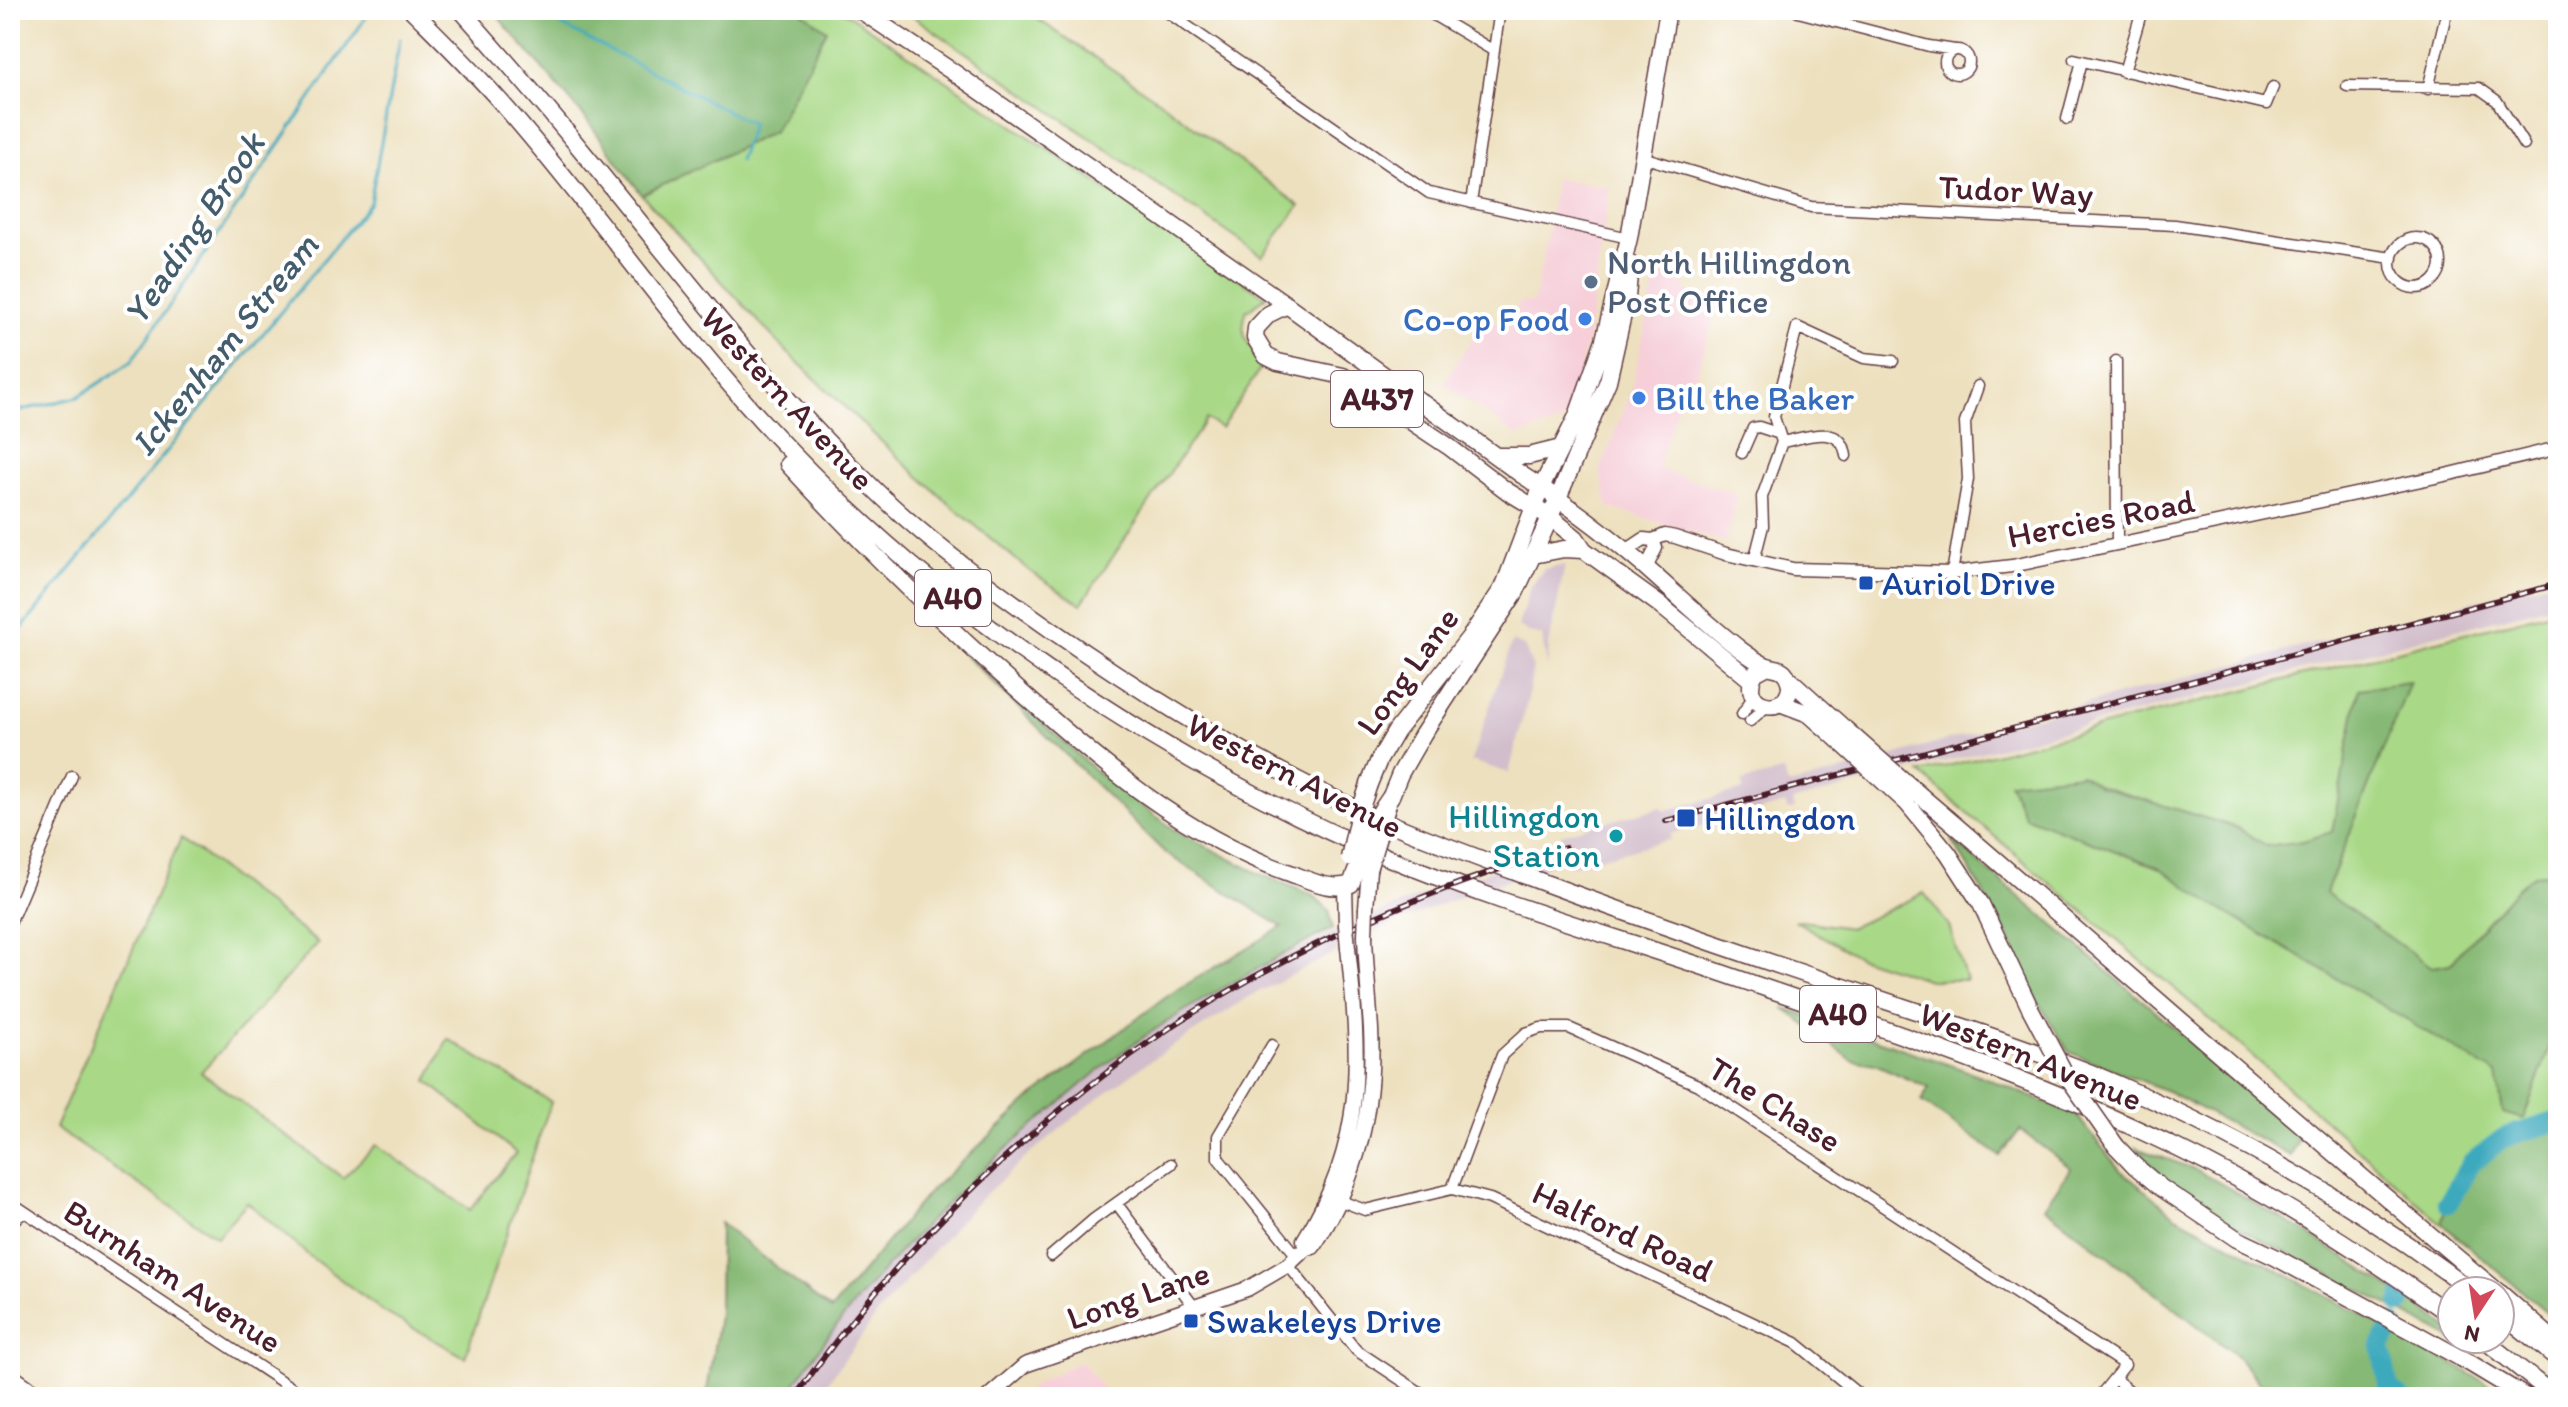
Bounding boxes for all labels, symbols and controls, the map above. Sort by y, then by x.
water label: Yeading Brook [113,122,275,333]
street label: Tudor Way [1938,166,2094,215]
water label: Ickenham Stream [122,224,327,464]
place label: North Hillingdon Post Office [1607,242,1851,322]
marker: North Hillingdon Post Office [1582,273,1600,291]
street label: Western Avenue [692,298,883,499]
place label: Co-op Food [1403,299,1569,340]
marker: Co-op Food [1576,310,1594,328]
road number: A437 [1331,371,1423,427]
place label: Bill the Baker [1655,378,1855,419]
marker: Bill the Baker [1630,389,1648,407]
street label: Hercies Road [2004,480,2198,557]
place label: Auriol Drive [1882,563,2056,604]
road number: A40 [915,570,991,626]
marker: Auriol Drive [1857,574,1875,592]
street label: Long Lane [1347,599,1468,743]
street label: Western Avenue [1180,703,1409,847]
place label: Hillingdon Station [1448,796,1600,876]
place label: Hillingdon [1704,798,1856,839]
marker: Hillingdon [1675,807,1697,829]
marker: Hillingdon Station [1607,827,1625,845]
road number: A40 [1800,986,1876,1042]
street label: Western Avenue [1913,993,2148,1120]
street label: The Chase [1701,1048,1849,1161]
street label: Halford Road [1526,1172,1720,1291]
street label: Burnham Avenue [56,1191,289,1362]
street label: Long Lane [1061,1252,1215,1339]
north arrow [2436,1275,2516,1355]
place label: Swakeleys Drive [1207,1301,1442,1342]
marker: Swakeleys Drive [1182,1312,1200,1330]
text: N [2462,1319,2482,1349]

